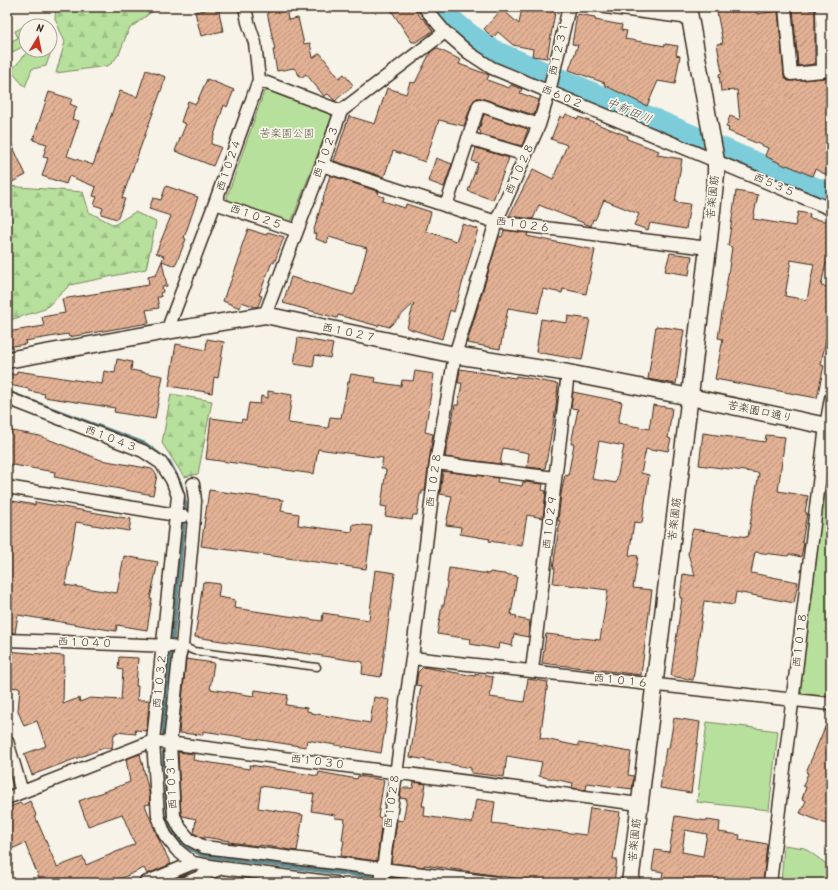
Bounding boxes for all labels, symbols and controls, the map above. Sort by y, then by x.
north arrow [18,18,58,58]
text: N [35,20,45,39]
street label: 西１２３１ [544,20,574,78]
street label: 西６０２ [538,80,586,114]
water label: 中新田川 [603,93,655,129]
street label: 西１０２３ [308,123,344,181]
park label: 苦楽園公園 [260,125,315,143]
street label: 西１０２４ [212,136,246,194]
street label: 西１０２８ [501,140,539,198]
street label: 西５３５ [750,168,798,202]
street label: 苦楽園筋 [702,174,724,220]
street label: 西１０２５ [227,200,285,234]
street label: 西１０２６ [495,212,551,238]
street label: 西１０２７ [320,318,378,348]
street label: 苦楽園口通り [726,396,794,428]
street label: 西１０４３ [82,421,140,457]
street label: 西１０２８ [421,452,447,508]
street label: 西１０２９ [538,494,562,550]
street label: 苦楽園筋 [663,496,687,542]
street label: 西１０１８ [788,612,812,668]
street label: 西１０４０ [57,633,113,653]
street label: 西１０３２ [148,653,172,709]
street label: 西１０１６ [593,669,649,693]
street label: 西１０３０ [290,750,346,774]
street label: 西１０３１ [162,754,182,810]
street label: 西１０２８ [379,773,405,829]
street label: 苦楽園筋 [624,817,646,863]

